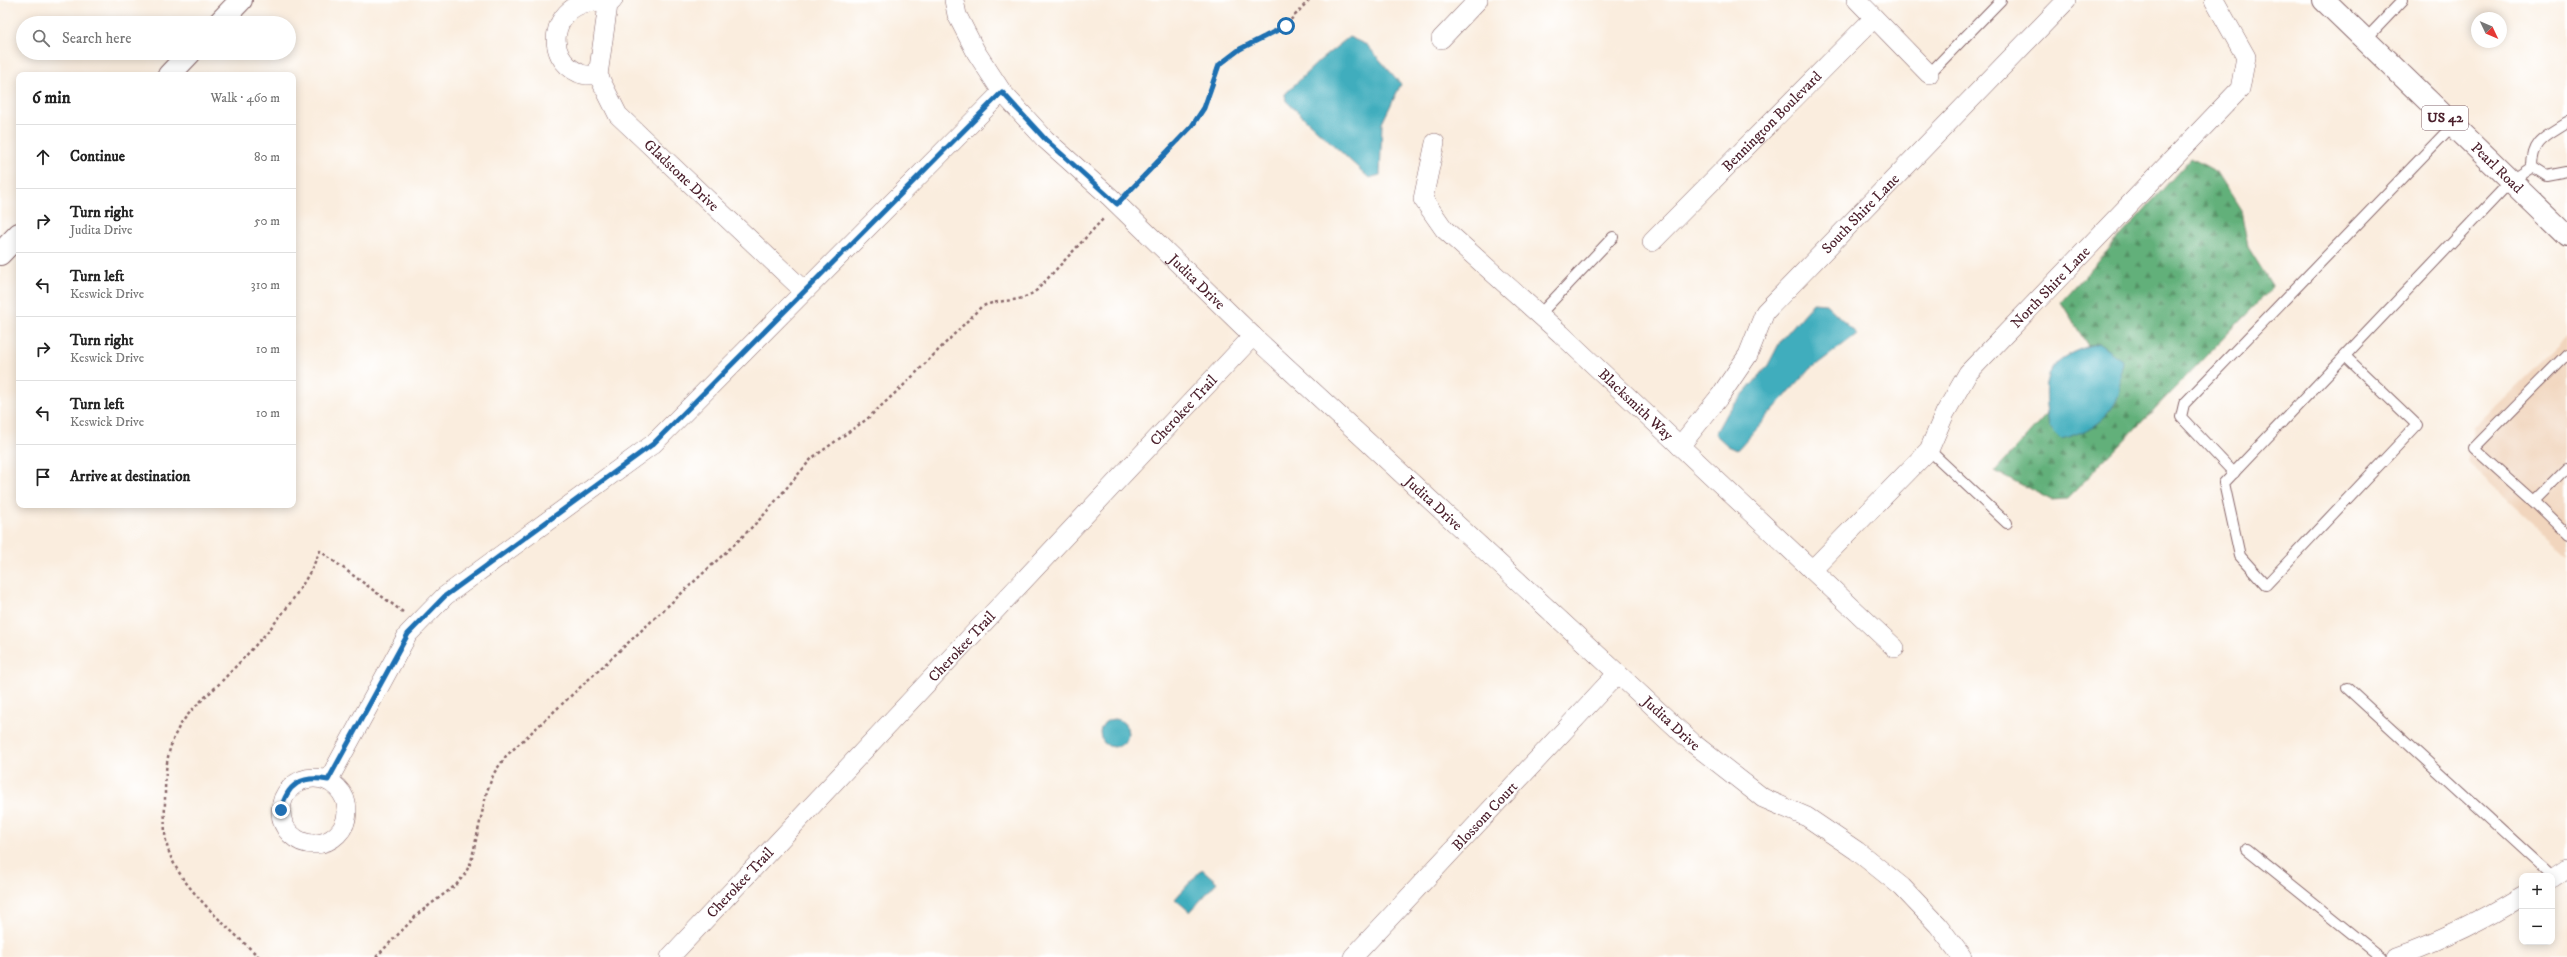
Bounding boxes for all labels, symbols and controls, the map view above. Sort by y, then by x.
north arrow [2471,12,2507,48]
search box [16,16,296,60]
route start [1277,17,1295,35]
icon: search [30,27,52,49]
text: Search here [62,29,131,48]
street label: Bennington Boulevard [1718,66,1826,176]
text: 6 min [32,87,71,109]
text: Walk · 460 m [210,90,280,106]
road number: US 42 [2422,106,2468,130]
street label: Gladstone Drive [640,135,723,215]
street label: Pearl Road [2467,138,2528,197]
icon: ahead [32,146,54,168]
text: Continue [70,147,125,166]
text: 80 m [254,149,280,165]
street label: South Shire Lane [1817,169,1903,258]
text: Turn right [70,203,133,222]
icon: right [32,210,54,232]
text: 50 m [254,213,280,229]
text: Judita Drive [70,222,132,238]
street label: North Shire Lane [2007,242,2094,332]
street label: Judita Drive [1163,248,1230,314]
text: Turn left [70,267,124,286]
icon: left [32,274,54,296]
text: 310 m [251,277,280,293]
text: Keswick Drive [70,286,144,302]
text: Turn right [70,331,133,350]
icon: right [32,338,54,360]
text: 10 m [256,341,280,357]
text: Keswick Drive [70,350,144,366]
street label: Blacksmith Way [1594,365,1678,445]
street label: Cherokee Trail [1146,371,1221,450]
text: Turn left [70,395,124,414]
icon: left [32,402,54,424]
text: 10 m [256,405,280,421]
text: Keswick Drive [70,414,144,430]
icon: arrive [32,466,54,488]
text: Arrive at destination [70,467,190,486]
street label: Judita Drive [1399,470,1467,535]
street label: Cherokee Trail [924,607,1000,686]
street label: Judita Drive [1637,690,1704,755]
street label: Blossom Court [1448,777,1522,855]
route end [272,801,290,819]
street label: Cherokee Trail [702,843,778,922]
map controls [2519,873,2555,945]
button: + [2519,873,2555,909]
button: − [2519,909,2555,945]

